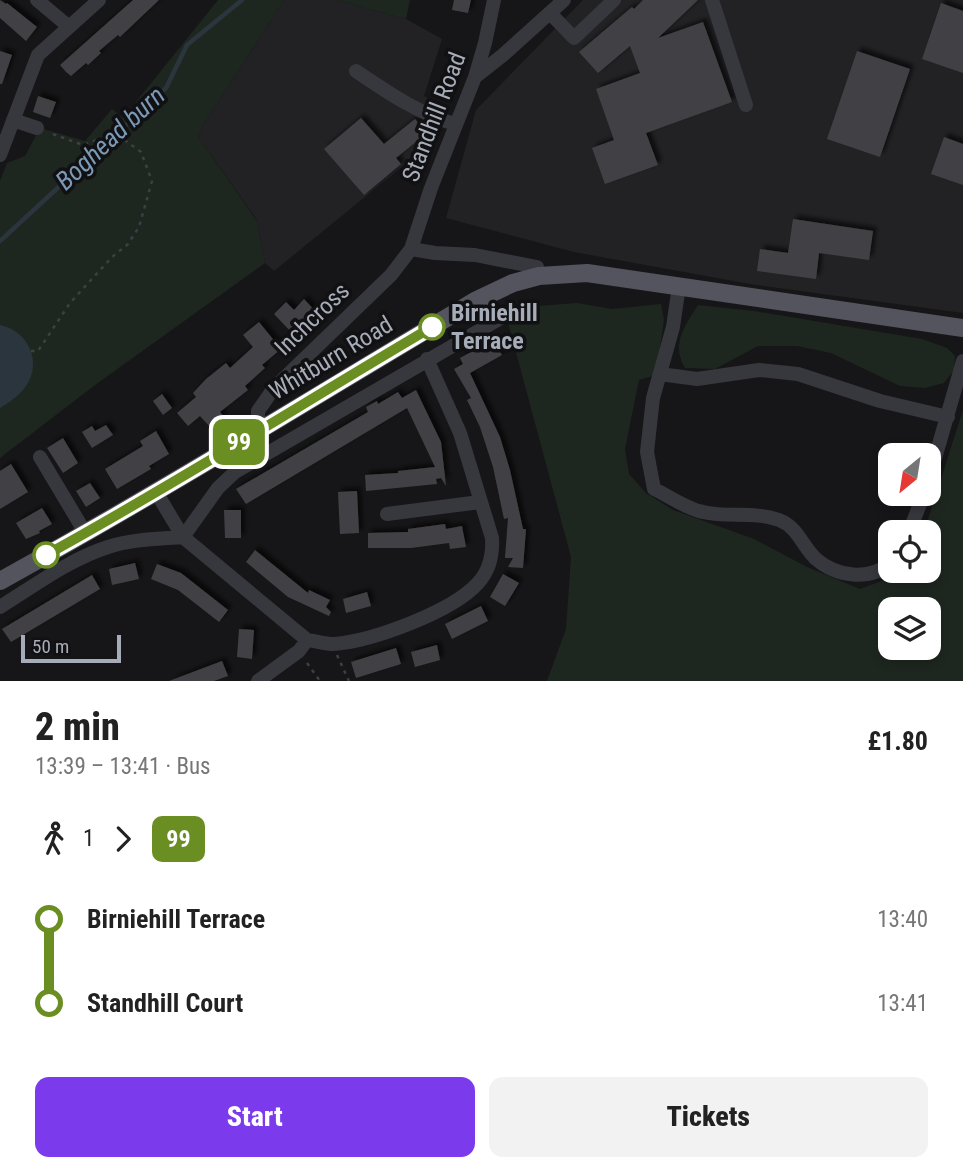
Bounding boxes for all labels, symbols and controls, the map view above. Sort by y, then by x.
street label: Standhill Road [396,48,472,186]
water label: Boghead burn [49,80,171,196]
street label: Inchcross [269,277,355,361]
place label: Birniehill Terrace [451,299,538,355]
street label: Whitburn Road [264,310,398,406]
marker: Birniehill Terrace [419,314,445,340]
line badge: 99 [208,419,270,465]
text: 99 [227,428,251,456]
north arrow [878,443,942,506]
map controls [878,443,941,660]
button: locate [878,520,941,583]
unlabelled marker [33,542,59,568]
button: layers [878,597,941,660]
scale bar [21,632,121,664]
text: 50 m [32,635,69,658]
text: 2 min [35,705,120,749]
text: £1.80 [867,726,928,756]
text: 13:39 – 13:41 · Bus [35,753,211,780]
icon: walk [35,820,73,858]
icon: forward [104,820,142,858]
text: 1 [83,825,94,852]
text: 99 [166,825,191,853]
text: Birniehill Terrace [87,904,265,934]
text: 13:40 [877,906,928,933]
text: Standhill Court [87,988,243,1018]
text: 13:41 [877,990,928,1017]
button: Start [35,1077,475,1157]
button: Tickets [489,1077,928,1157]

